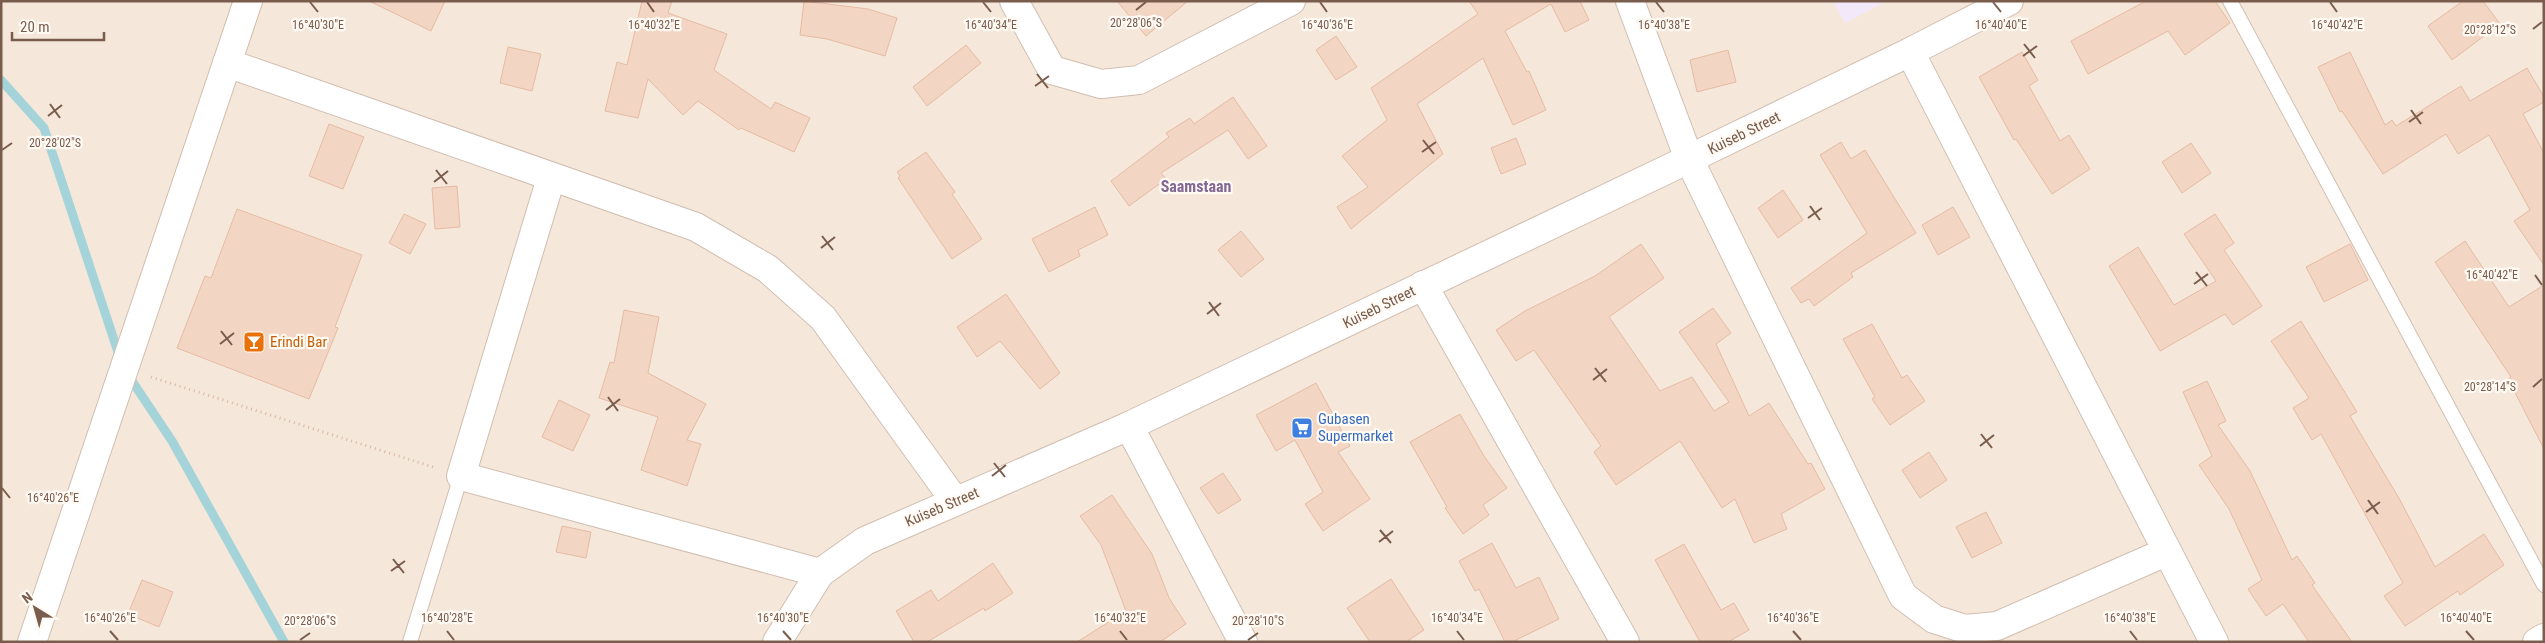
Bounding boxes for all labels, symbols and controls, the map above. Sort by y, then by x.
scale bar [12,10,105,42]
text: 20°28'06"S [1110,16,1162,30]
text: 20 m [20,18,50,36]
text: 16°40'30"E [292,18,344,32]
text: 16°40'32"E [628,18,680,32]
text: 16°40'34"E [965,18,1017,32]
text: 16°40'36"E [1301,18,1353,32]
text: 16°40'38"E [1638,18,1690,32]
text: 16°40'40"E [1975,18,2027,32]
text: 16°40'42"E [2311,18,2363,32]
text: 20°28'12"S [2464,23,2516,37]
street label: Kuiseb Street [1705,108,1783,158]
text: 20°28'02"S [29,136,81,150]
district label: Saamstaan [1161,177,1231,196]
text: 16°40'42"E [2466,268,2518,282]
street label: Kuiseb Street [1340,282,1418,332]
bar icon: Erindi Bar [242,330,266,354]
place label: Erindi Bar [270,333,327,351]
text: 20°28'14"S [2464,380,2516,394]
place label: Gubasen Supermarket [1318,410,1393,445]
supermarket icon: Gubasen Supermarket [1290,416,1314,440]
street label: Kuiseb Street [902,483,982,531]
text: 16°40'26"E [27,491,79,505]
north arrow [10,583,60,633]
text: N [19,589,35,607]
text: 16°40'26"E [84,611,136,625]
text: 16°40'28"E [421,611,473,625]
text: 16°40'30"E [757,611,809,625]
text: 16°40'32"E [1094,611,1146,625]
text: 16°40'34"E [1431,611,1483,625]
text: 16°40'36"E [1767,611,1819,625]
text: 16°40'38"E [2104,611,2156,625]
text: 16°40'40"E [2440,611,2492,625]
text: 20°28'06"S [284,614,336,628]
text: 20°28'10"S [1232,614,1284,628]

